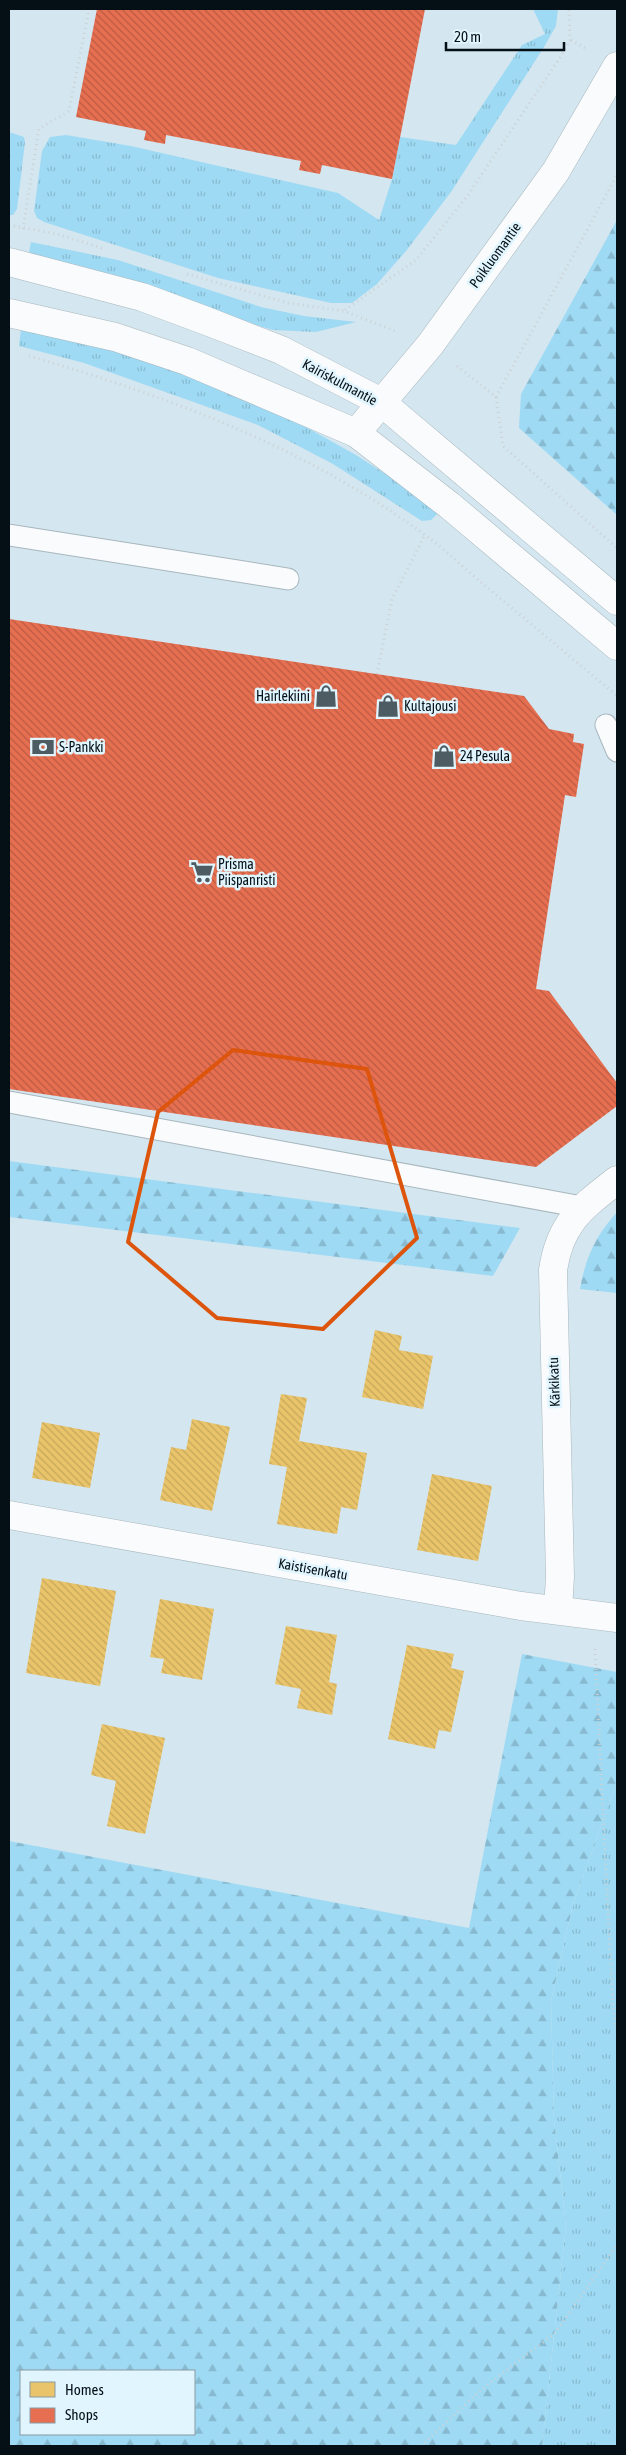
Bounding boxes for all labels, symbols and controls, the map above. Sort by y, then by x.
scale bar [446,20,564,52]
text: 20 m [454,28,481,45]
street label: Poikluomantie [466,219,524,291]
street label: Kairiskulmantie [300,356,380,408]
shop icon: Hairlekiini [313,683,339,709]
place label: Hairlekiini [256,688,310,704]
shop icon: Kultajousi [375,693,401,719]
place label: Kultajousi [404,698,456,714]
bank icon: S-Pankki [30,734,56,760]
place label: S-Pankki [59,739,103,755]
shop icon: 24 Pesula [431,743,457,769]
place label: 24 Pesula [460,748,510,764]
place label: Prisma Piispanristi [218,856,275,888]
supermarket icon: Prisma Piispanristi [189,859,215,885]
street label: Kärkikatu [545,1357,563,1407]
street label: Kaistisenkatu [277,1555,349,1583]
legend [20,2370,195,2435]
text: Homes [65,2381,104,2398]
text: Shops [65,2406,98,2423]

